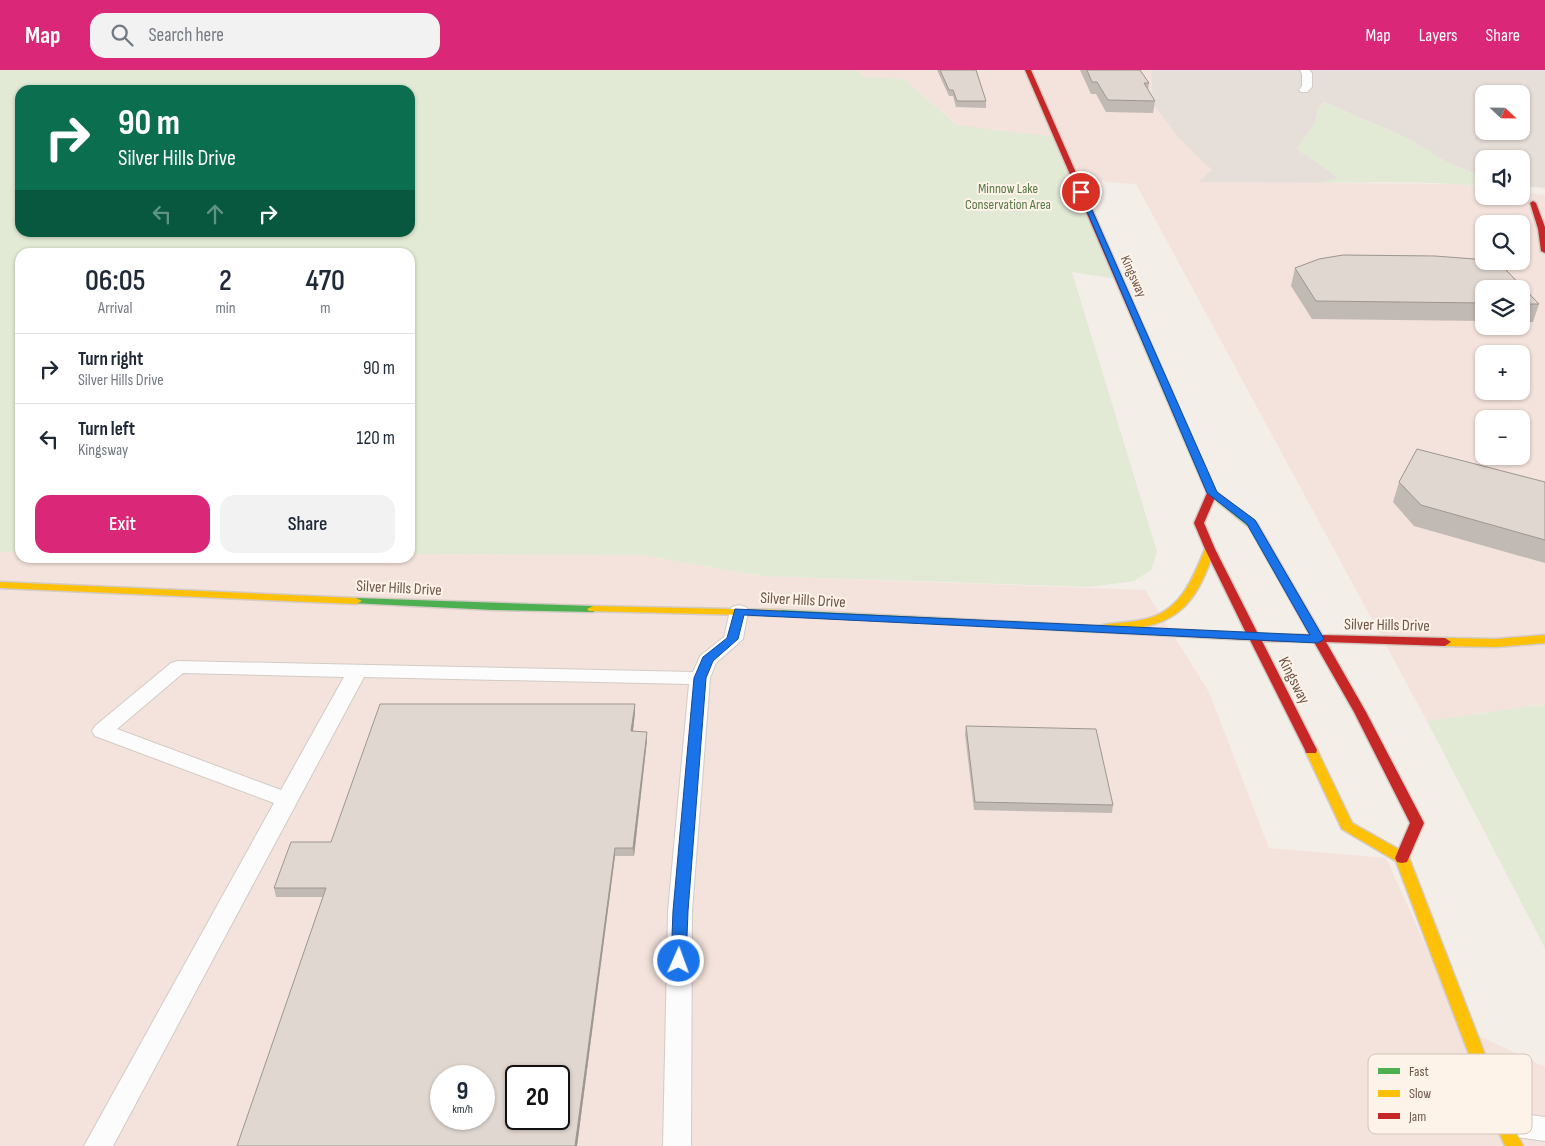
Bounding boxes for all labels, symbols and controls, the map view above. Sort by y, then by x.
search box [90,13,440,58]
text: Map [25,21,60,50]
icon: search [108,21,136,49]
text: Search here [148,24,224,47]
text: Map [1366,25,1391,46]
text: Layers [1419,25,1458,46]
text: Share [1486,25,1520,46]
north arrow [1475,85,1530,140]
map controls [1475,85,1530,465]
text: 90 m [118,102,180,145]
icon: right [35,105,100,170]
text: Silver Hills Drive [118,145,236,172]
button: sound [1475,150,1530,205]
pin [1060,171,1102,213]
icon: arrive [1067,178,1095,206]
park label: Minnow Lake Conservation Area [965,180,1051,213]
icon: left [148,200,176,228]
icon: ahead [201,200,229,228]
icon: right [254,200,282,228]
button: search [1475,215,1530,270]
street label: Kingsway [1117,253,1150,300]
text: 06:05 [85,263,145,299]
text: 2 [219,263,232,299]
text: 470 [306,263,345,299]
button: layers [1475,280,1530,335]
text: Arrival [98,299,132,318]
text: min [215,299,236,318]
text: m [320,299,330,318]
button: + [1475,345,1530,400]
text: Turn right [78,348,143,371]
icon: right [35,355,63,383]
text: 90 m [363,357,395,380]
text: Silver Hills Drive [78,371,164,390]
button: − [1475,410,1530,465]
text: Turn left [78,418,135,441]
icon: left [35,425,63,453]
text: 120 m [357,427,395,450]
text: Kingsway [78,441,128,460]
button: Exit [35,495,210,553]
button: Share [220,495,395,553]
street label: Silver Hills Drive [356,577,442,600]
street label: Silver Hills Drive [760,589,846,612]
street label: Silver Hills Drive [1344,615,1430,636]
street label: Kingsway [1274,654,1314,707]
position arrow [652,934,704,986]
legend [1368,1054,1532,1134]
text: Fast [1409,1063,1429,1080]
speed limit sign: 20 [505,1065,570,1130]
text: 9 [457,1076,468,1107]
text: Slow [1409,1085,1431,1102]
text: km/h [452,1102,473,1117]
text: Jam [1408,1108,1426,1125]

